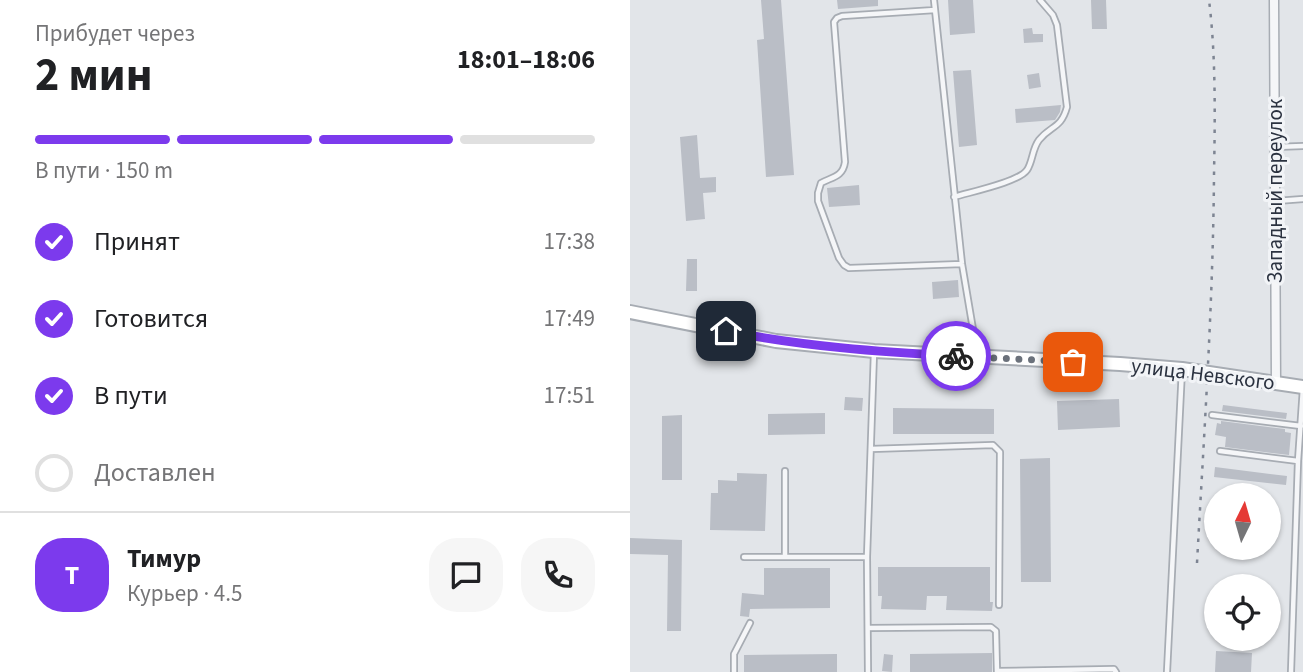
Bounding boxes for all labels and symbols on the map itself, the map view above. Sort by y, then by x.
street label: Западный переулок [1260,98,1290,283]
pin [696,301,756,361]
courier [921,321,991,391]
pin [1043,332,1103,392]
street label: улица Невского [1130,350,1276,398]
north arrow [1204,483,1281,560]

